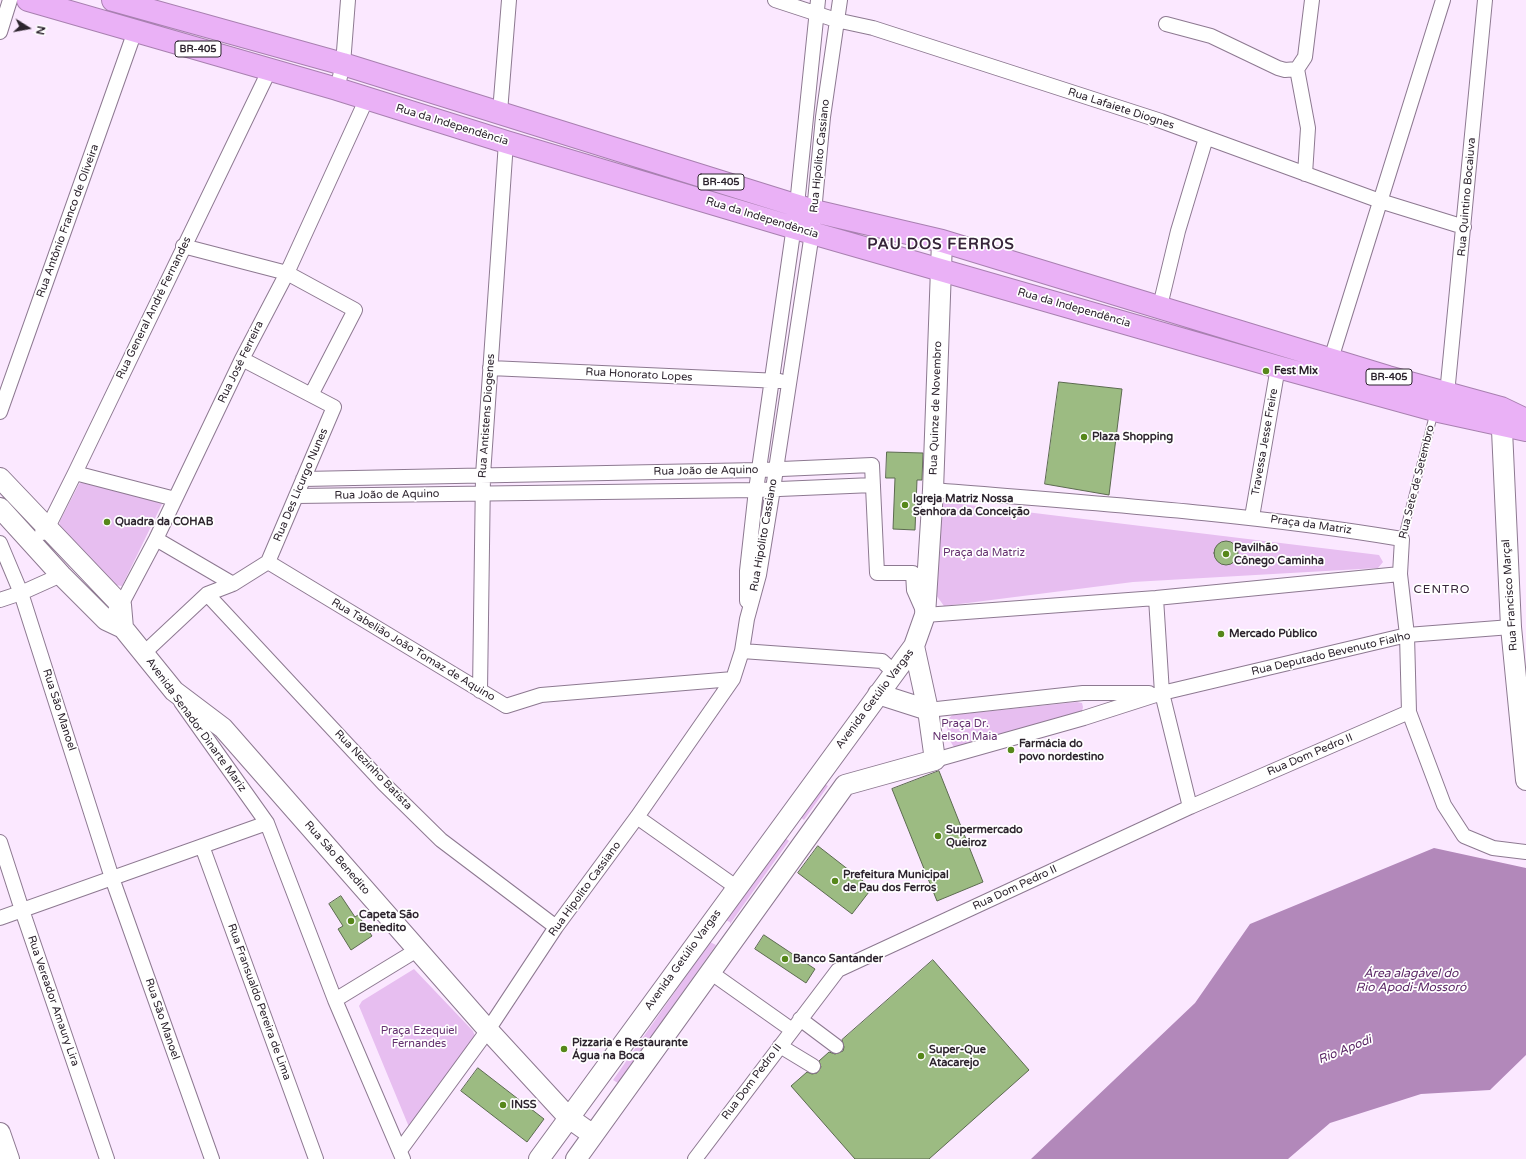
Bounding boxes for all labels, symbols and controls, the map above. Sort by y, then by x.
north arrow [8,8,48,48]
text: N [33,25,47,36]
road number: BR-405 [175,41,221,57]
street label: Rua Lafaiete Diognes [1066,86,1176,132]
street label: Rua Hipólito Cassiano [807,99,833,213]
street label: Rua da Independência [394,102,510,148]
street label: Rua Quintino Bocaiuva [1455,137,1479,257]
street label: Rua Antônio Franco de Oliveira [34,142,102,300]
road number: BR-405 [698,174,744,190]
street label: Rua da Independência [704,195,820,241]
street label: Rua General André Fernandes [114,235,194,381]
district label: PAU DOS FERROS [867,236,1015,254]
street label: Rua da Independência [1016,286,1132,330]
street label: Rua José Ferreira [215,319,267,405]
street label: Rua Quinze de Novembro [927,341,945,475]
street label: Rua Antistens Diogenes [476,353,498,479]
place label: Fest Mix [1274,364,1318,378]
street label: Rua Honorato Lopes [585,366,693,384]
marker: Fest Mix [1261,366,1271,376]
road number: BR-405 [1366,369,1412,385]
street label: Travessa Jesse Freire [1249,387,1281,497]
street label: Rua Sete de Setembro [1396,424,1438,540]
street label: Rua Des Licurgo Nunes [271,426,331,544]
place label: Plaza Shopping [1092,430,1173,444]
marker: Plaza Shopping [1079,432,1089,442]
street label: Rua João de Aquino [653,463,759,479]
street label: Rua Hipólito Cassiano [748,478,780,592]
street label: Rua João de Aquino [334,487,440,503]
place label: Igreja Matriz Nossa Senhora da Conceição [913,492,1030,518]
marker: Igreja Matriz Nossa Senhora da Conceição [900,500,910,510]
street label: Praça da Matriz [1270,513,1352,537]
place label: Quadra da COHAB [115,515,213,529]
marker: Quadra da COHAB [102,517,112,527]
street label: Rua Francisco Marçal [1500,539,1520,651]
place label: Pavilhão Cônego Caminha [1234,541,1324,567]
park label: Praça da Matriz [943,546,1025,560]
marker: Pavilhão Cônego Caminha [1221,549,1231,559]
district label: CENTRO [1413,583,1471,597]
street label: Rua Tabelião João Tomaz de Aquino [329,596,497,704]
place label: Mercado Público [1229,627,1317,641]
marker: Mercado Público [1216,629,1226,639]
street label: Rua Deputado Bevenuto Fialho [1250,629,1412,679]
street label: Avenida Getúlio Vargas [833,647,917,751]
street label: Avenida Senador Dinarte Mariz [143,655,249,795]
street label: Rua São Manoel [40,667,78,753]
park label: Praça Dr. Nelson Maia [933,717,997,743]
street label: Rua Nezinho Batista [331,727,415,813]
street label: Rua Dom Pedro II [1265,731,1355,779]
place label: Farmácia do povo nordestino [1019,737,1104,763]
marker: Farmácia do povo nordestino [1006,745,1016,755]
street label: Rua São Benedito [301,818,373,898]
place label: Supermercado Queiroz [946,823,1023,849]
marker: Supermercado Queiroz [933,831,943,841]
street label: Rua Hipolito Cassiano [546,839,624,939]
street label: Rua Dom Pedro II [971,863,1059,913]
place label: Prefeitura Municipal de Pau dos Ferros [843,868,949,894]
marker: Prefeitura Municipal de Pau dos Ferros [830,876,840,886]
street label: Avenida Getúlio Vargas [642,907,724,1013]
place label: Capeta São Benedito [359,908,419,934]
marker: Capeta São Benedito [346,916,356,926]
street label: Rua Fransualdo Pereira de Lima [224,922,294,1082]
street label: Rua Vereador Amaury Lira [24,934,82,1068]
place label: Banco Santander [793,952,883,966]
marker: Banco Santander [780,954,790,964]
water label: Área alagável do Rio Apodi-Mossoró [1356,967,1466,995]
street label: Rua São Manoel [142,977,182,1061]
park label: Praça Ezequiel Fernandes [381,1024,457,1050]
water label: Rio Apodi [1316,1033,1374,1067]
place label: Pizzaria e Restaurante Água na Boca [572,1036,688,1062]
street label: Rua Dom Pedro II [719,1041,785,1123]
place label: Super-Que Atacarejo [929,1043,986,1069]
marker: Pizzaria e Restaurante Água na Boca [559,1044,569,1054]
marker: Super-Que Atacarejo [916,1051,926,1061]
place label: INSS [511,1098,537,1112]
marker: INSS [498,1100,508,1110]

